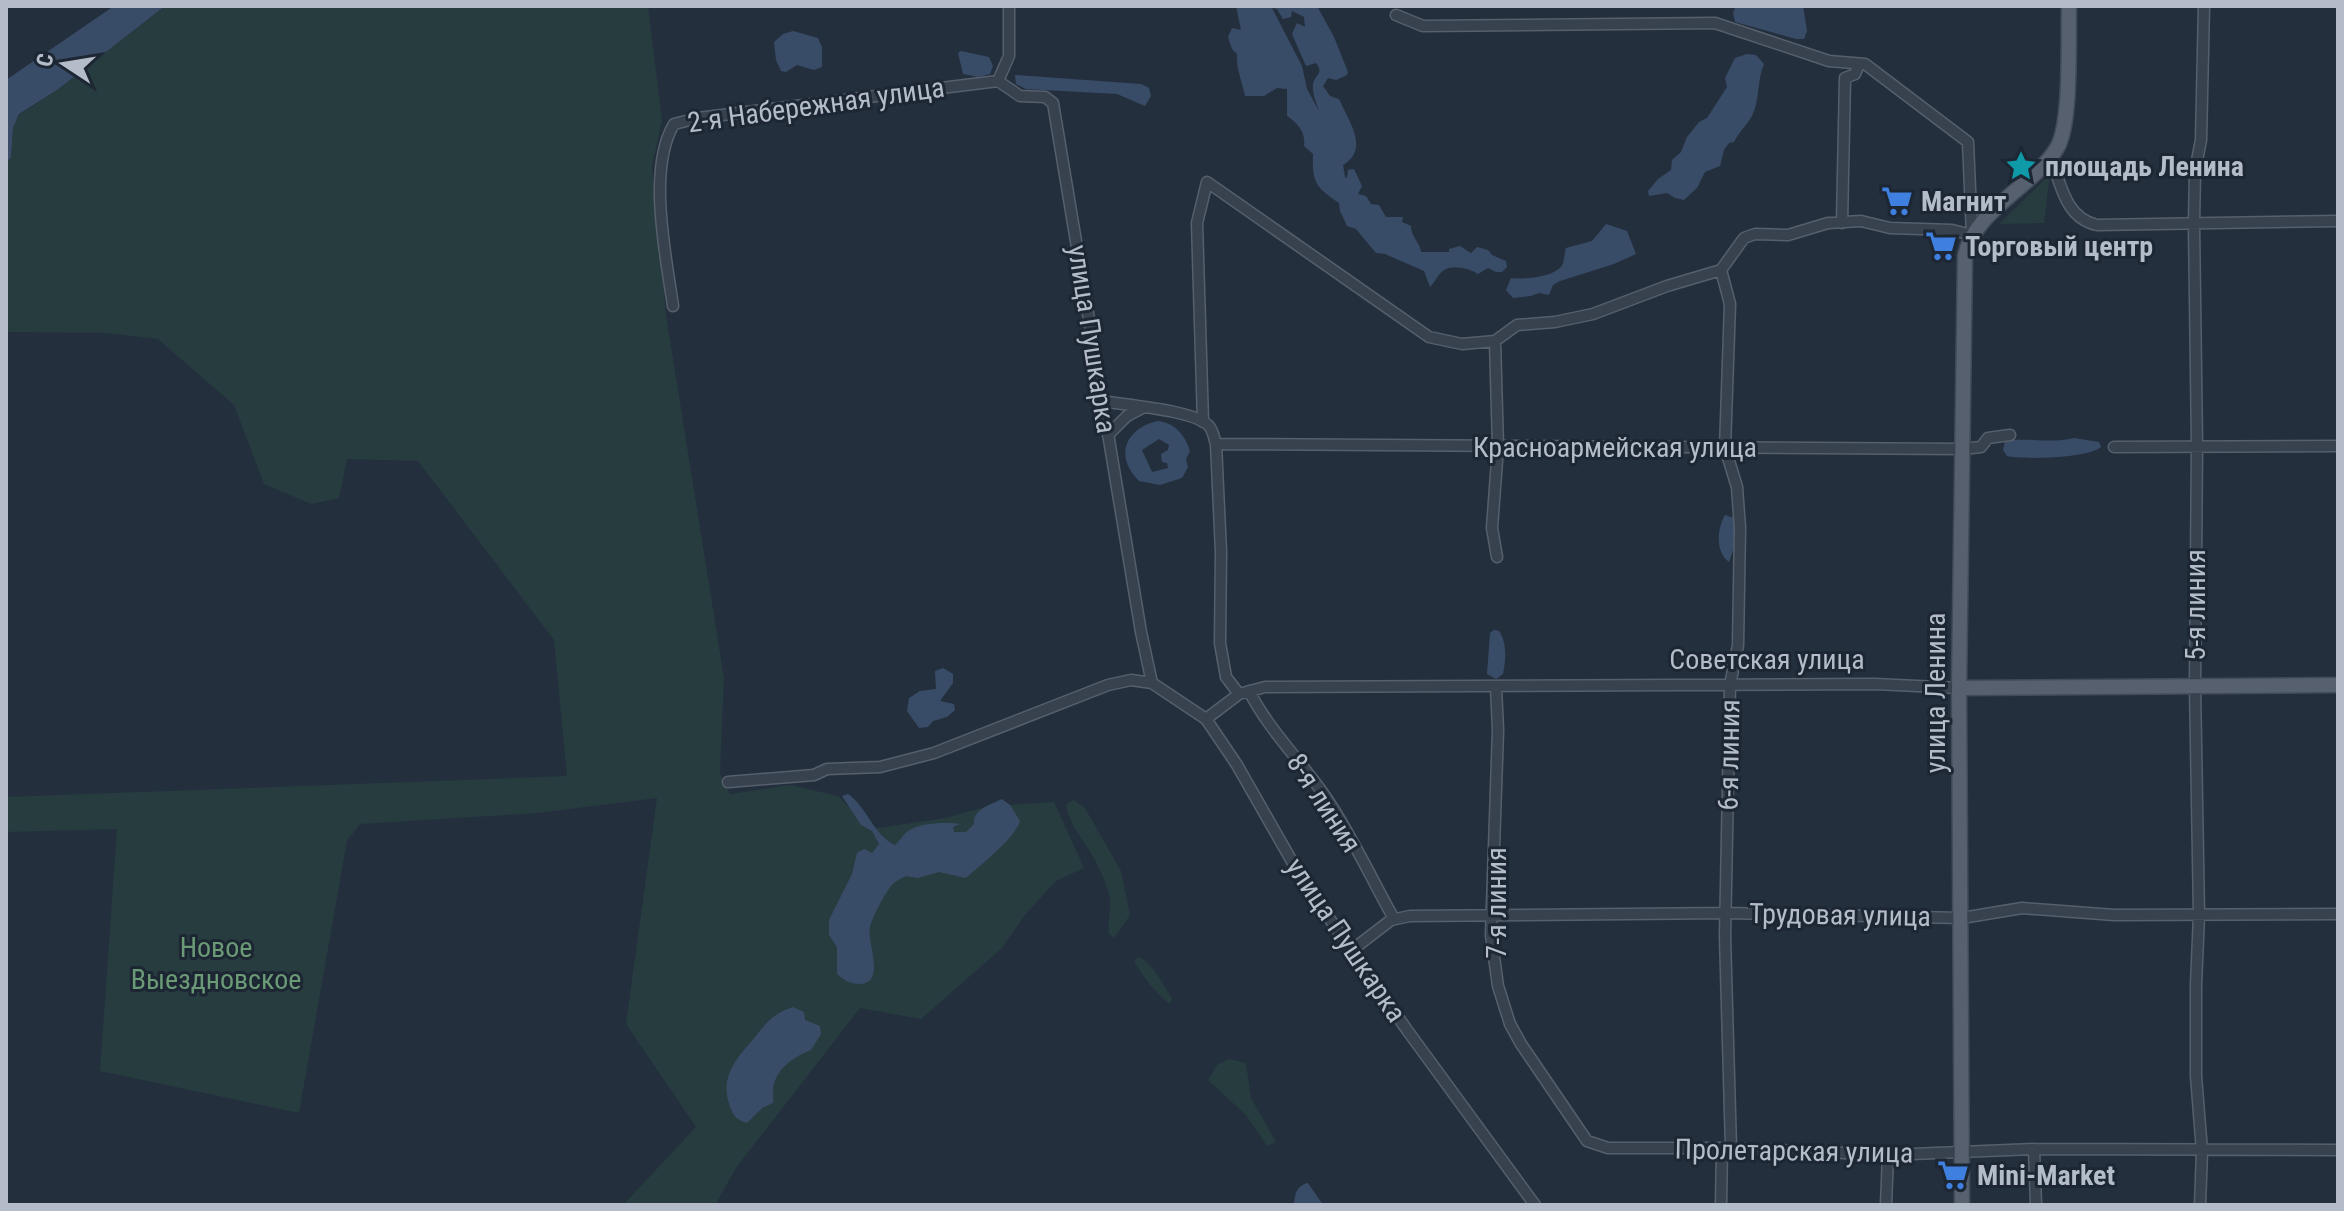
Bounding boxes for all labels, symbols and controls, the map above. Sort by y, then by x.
north arrow [24,24,104,104]
text: С [31,51,58,69]
street label: 2-я Набережная улица [685,71,947,139]
place icon: площадь Ленина [2004,149,2038,183]
place label: площадь Ленина [2045,150,2244,183]
supermarket icon: Магнит [1880,184,1914,218]
place label: Магнит [1921,185,2007,218]
supermarket icon: Торговый центр [1924,229,1958,263]
place label: Торговый центр [1965,230,2153,263]
street label: улица Пушкарка [1061,242,1123,436]
street label: Красноармейская улица [1473,431,1757,464]
street label: 5-я линия [2179,549,2212,661]
street label: улица Ленина [1919,613,1952,773]
street label: Советская улица [1669,643,1865,676]
street label: 6-я линия [1712,699,1746,811]
street label: 8-я линия [1280,747,1368,859]
street label: 7-я линия [1480,847,1513,959]
street label: улица Пушкарка [1279,852,1413,1028]
street label: Трудовая улица [1749,897,1931,933]
park label: Новое Выездновское [131,931,301,996]
street label: Пролетарская улица [1674,1132,1914,1170]
supermarket icon: Mini-Market [1936,1158,1970,1192]
place label: Mini-Market [1977,1159,2115,1192]

